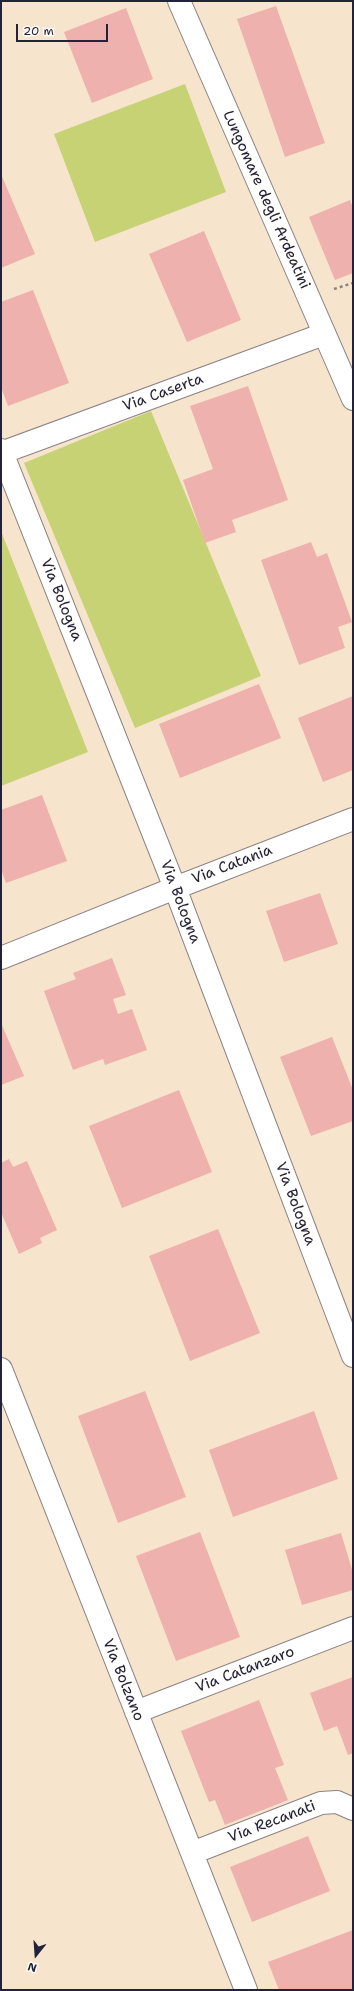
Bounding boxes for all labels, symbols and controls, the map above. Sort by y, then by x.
scale bar [18,16,110,42]
text: 20 m [23,23,54,39]
street label: Lungomare degli Ardeatini [218,108,314,292]
street label: Via Caserta [120,370,206,416]
street label: Via Bologna [36,556,86,644]
street label: Via Catania [189,841,275,889]
street label: Via Bologna [156,858,204,946]
street label: Via Bologna [271,1160,319,1248]
street label: Via Bolzano [98,1636,148,1724]
street label: Via Catanzaro [193,1643,297,1697]
street label: Via Recanati [226,1797,318,1847]
north arrow [16,1935,56,1975]
text: N [26,1959,39,1975]

